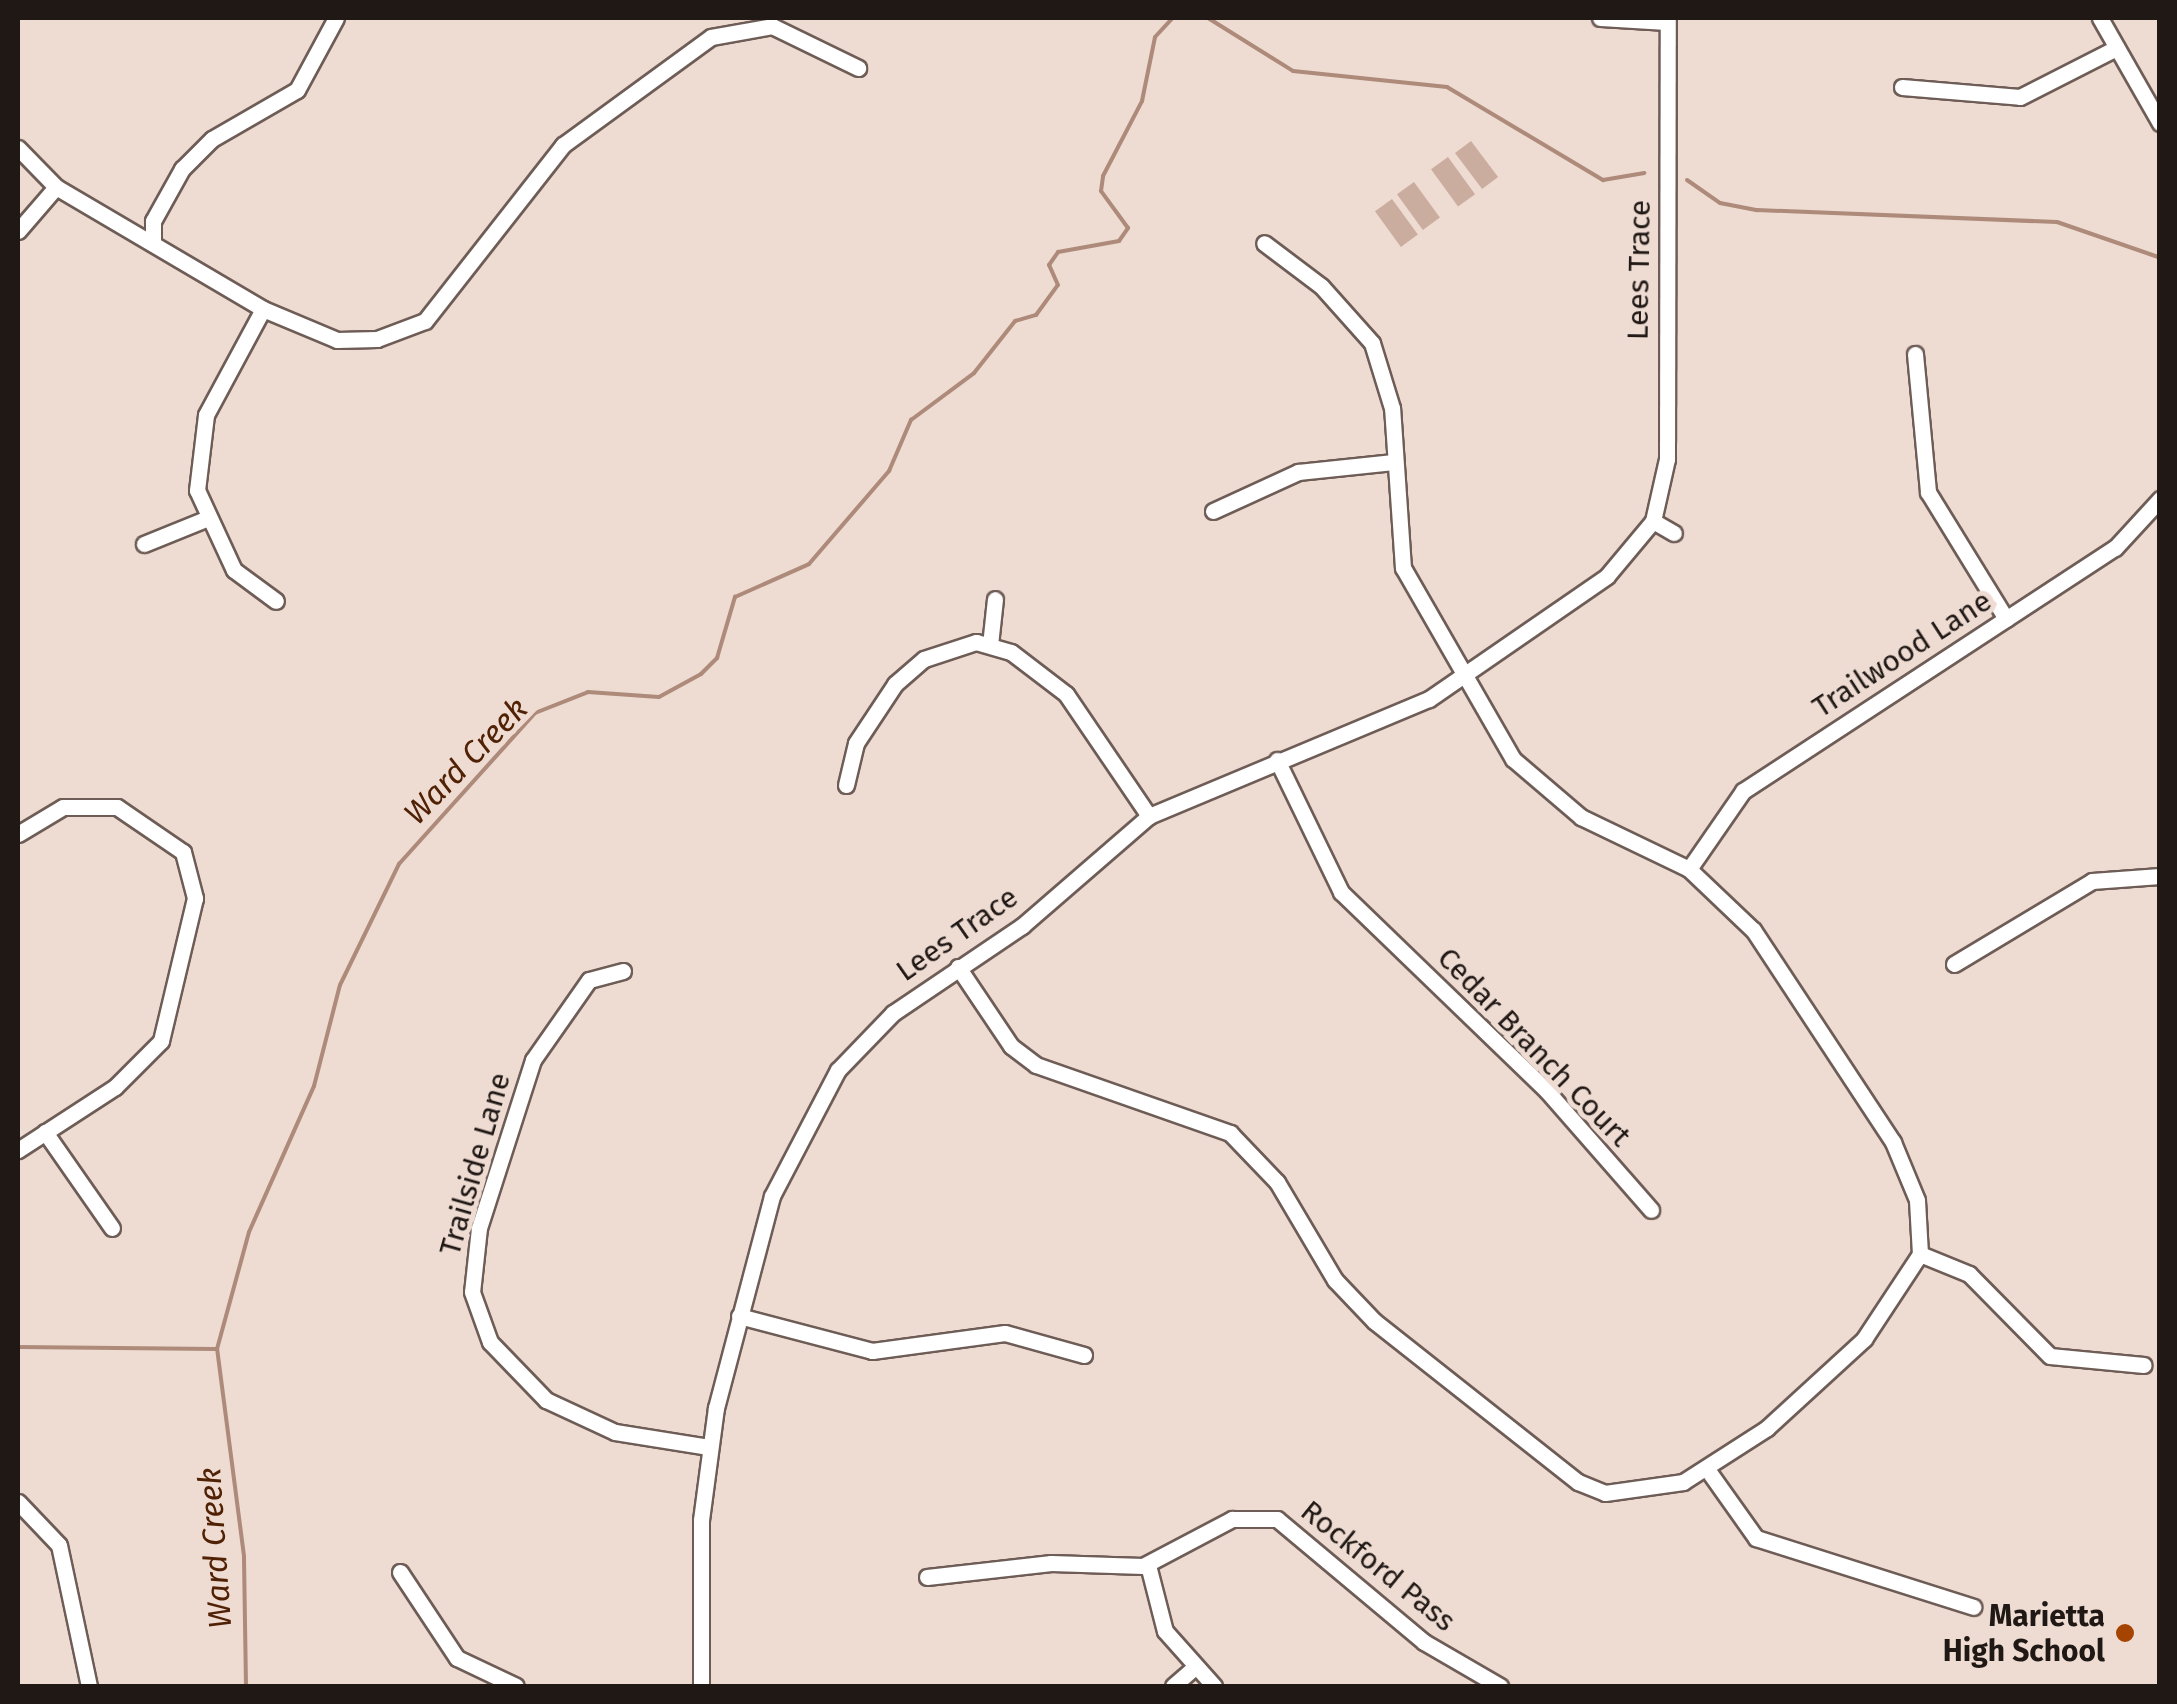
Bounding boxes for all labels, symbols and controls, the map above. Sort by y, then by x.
street label: Lees Trace [1620,199,1658,341]
street label: Trailwood Lane [1806,583,1998,725]
water label: Ward Creek [396,690,536,832]
street label: Lees Trace [889,879,1025,989]
street label: Cedar Branch Court [1430,940,1638,1154]
street label: Trailside Lane [432,1069,518,1259]
water label: Ward Creek [190,1466,240,1630]
street label: Rockford Pass [1294,1493,1462,1639]
place label: Marietta High School [1943,1598,2105,1668]
marker: Marietta High School [2114,1622,2136,1644]

